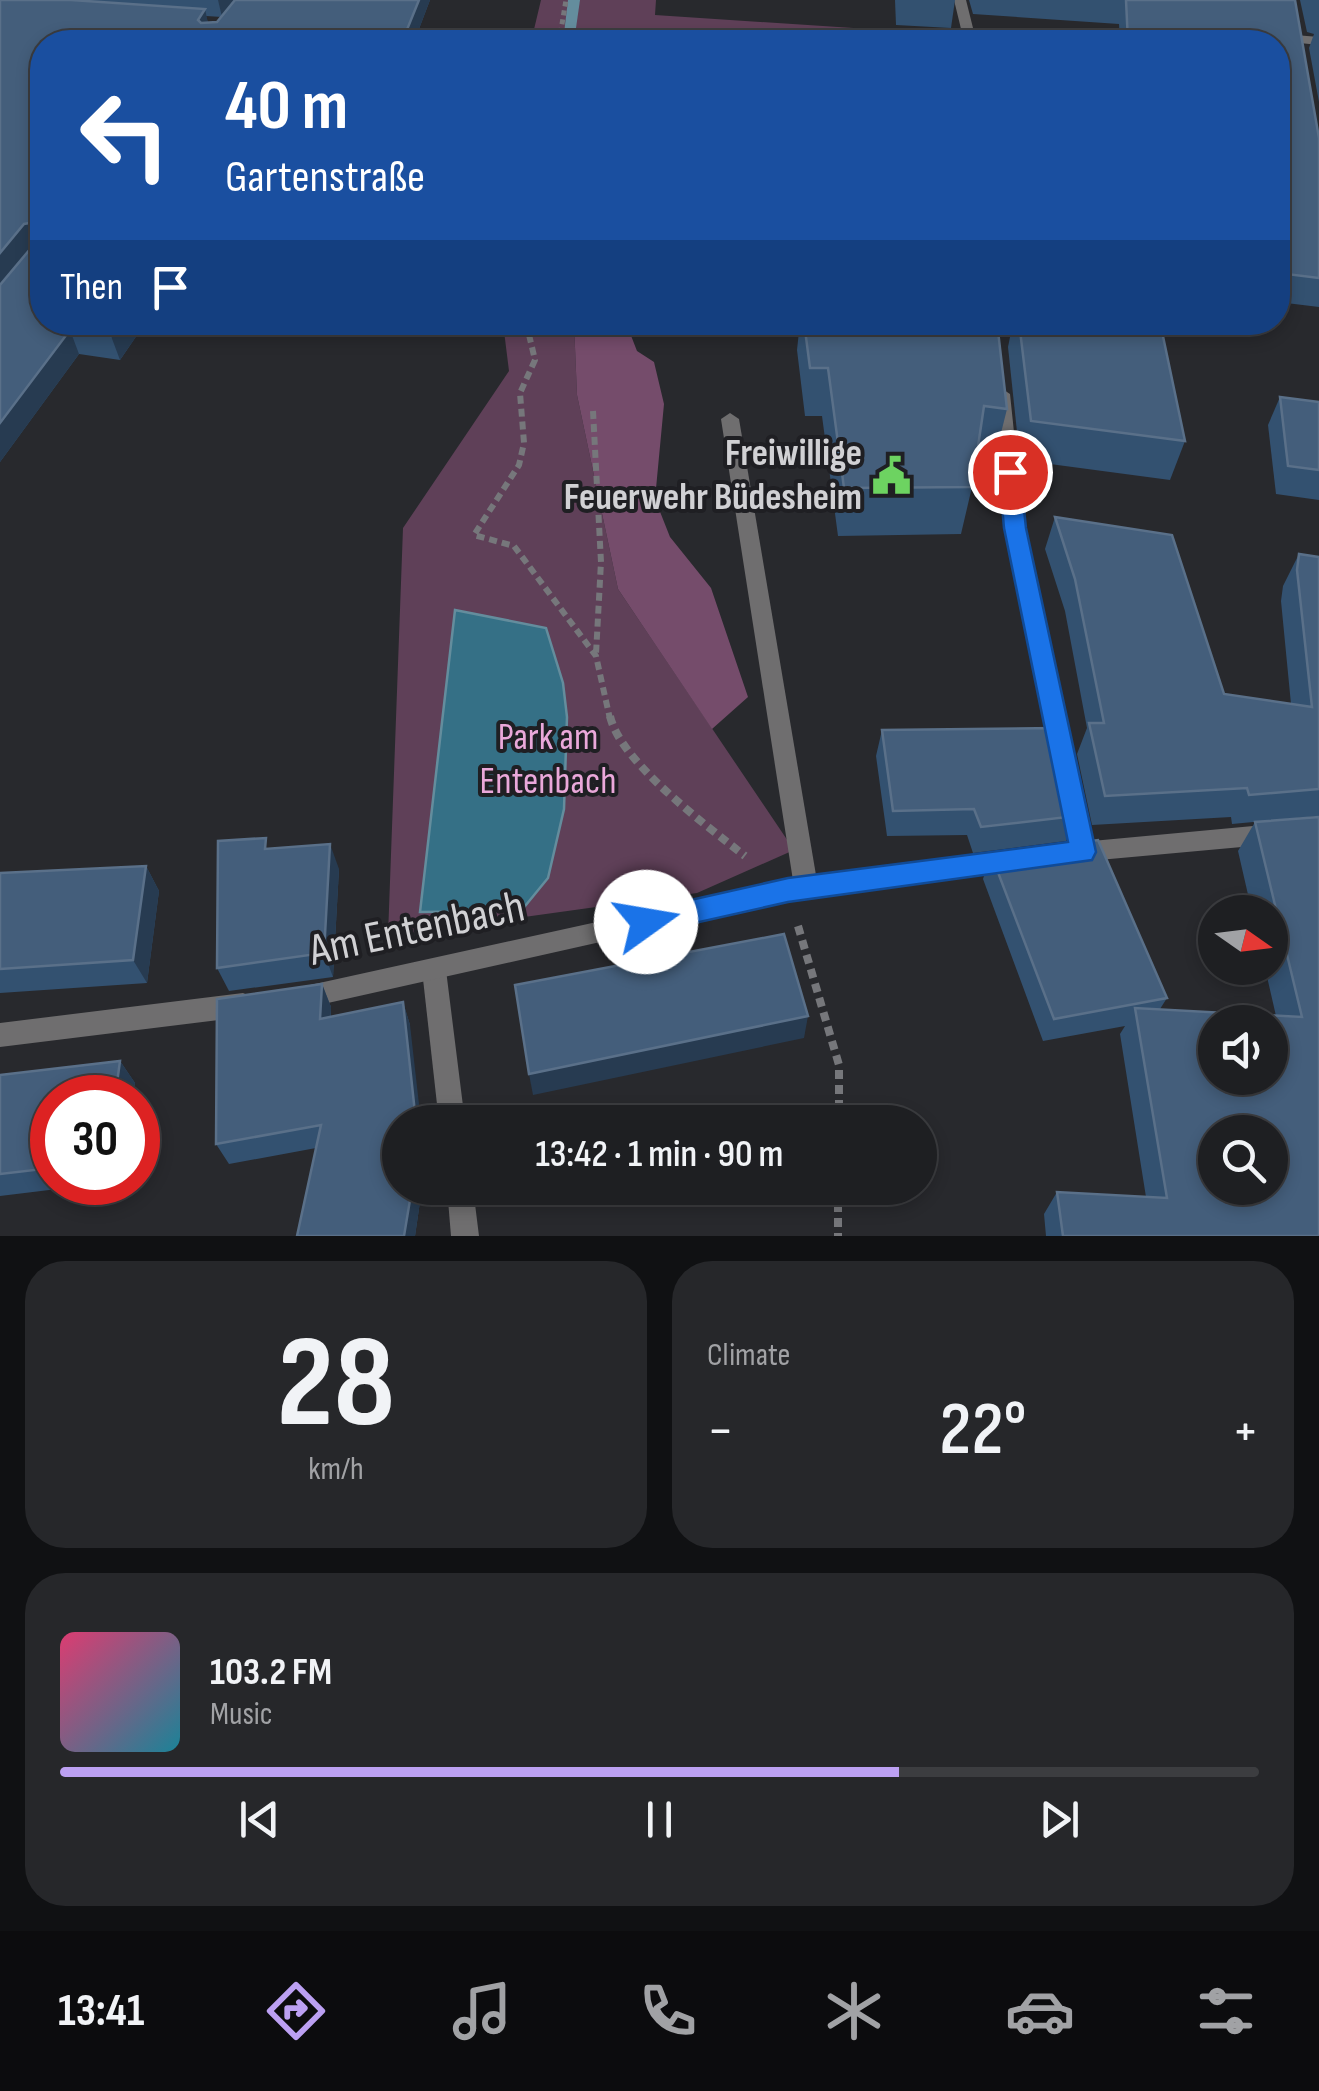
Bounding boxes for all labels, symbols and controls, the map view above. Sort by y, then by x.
text: 40 m [225,65,348,149]
icon: left [60,70,190,200]
text: Gartenstraße [225,150,425,205]
icon: arrive [143,260,198,315]
text: Then [60,265,123,310]
pin [968,430,1053,515]
place label: Freiwillige Feuerwehr Büdesheim [564,431,862,520]
icon: arrive [983,445,1038,500]
public building icon: Freiwillige Feuerwehr Büdesheim [871,454,913,496]
park label: Park am Entenbach [480,715,616,804]
position arrow [594,870,698,974]
street label: Am Entenbach [304,879,529,979]
north arrow [1198,895,1288,985]
map controls [1198,895,1288,1205]
button: sound [1198,1005,1288,1095]
speed limit sign: 30 [30,1075,160,1205]
button: search [1198,1115,1288,1205]
text: 13:42 · 1 min · 90 m [536,1132,783,1177]
text: 28 [277,1307,395,1463]
text: Climate [707,1336,790,1375]
text: 22° [939,1385,1027,1476]
text: − [707,1398,734,1465]
text: + [1232,1398,1259,1465]
text: km/h [308,1450,364,1489]
text: 103.2 FM [210,1650,332,1695]
text: Music [210,1695,273,1734]
icon: previous [232,1792,287,1847]
icon: pause [632,1792,687,1847]
icon: next [1032,1792,1087,1847]
icon: directions [261,1976,331,2046]
icon: music [447,1976,517,2046]
icon: phone [633,1976,703,2046]
icon: climate [819,1976,889,2046]
icon: car [1005,1976,1075,2046]
icon: filters [1191,1976,1261,2046]
text: 13:41 [58,1984,145,2039]

